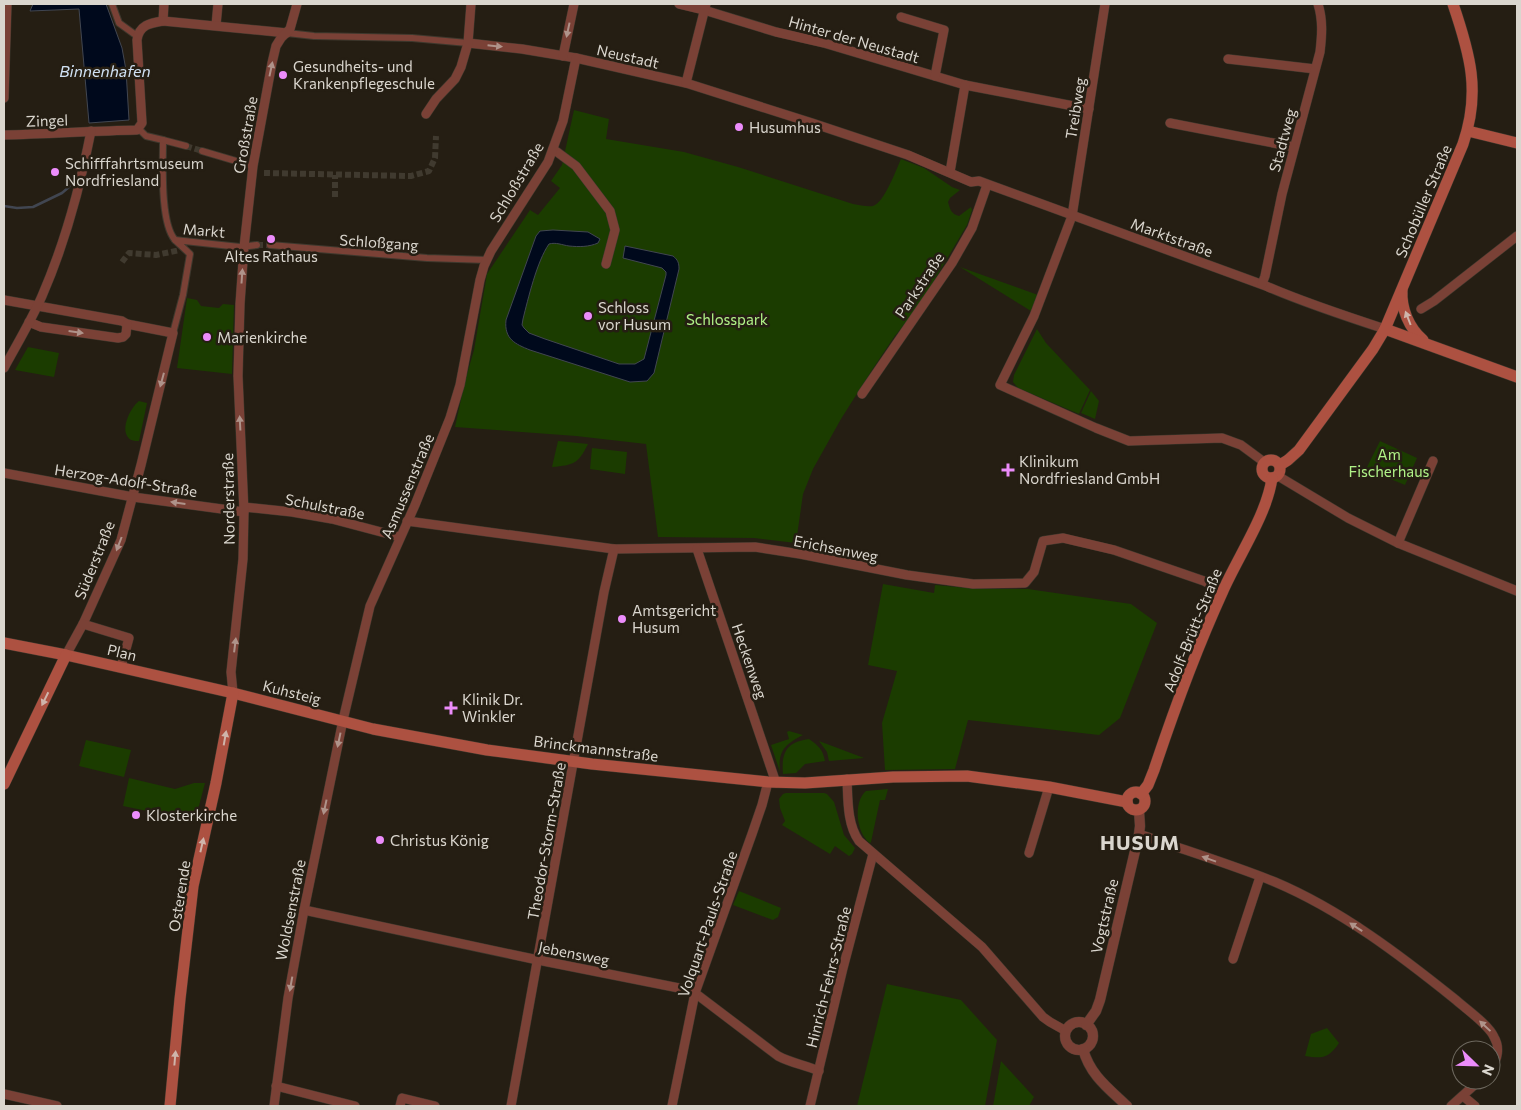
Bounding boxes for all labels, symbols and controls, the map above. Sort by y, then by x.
street label: Hinter der Neustadt [787,12,921,66]
one-way arrow [564,22,572,38]
street label: Neustadt [595,40,661,72]
one-way arrow [487,42,503,50]
place label: Gesundheits- und Krankenpflegeschule [293,57,435,92]
water label: Binnenhafen [59,61,151,80]
one-way arrow [267,62,275,77]
marker: Gesundheits- und Krankenpflegeschule [277,69,289,81]
street label: Treibweg [1061,76,1089,140]
street label: Großstraße [229,95,261,175]
street label: Stadtweg [1265,106,1299,174]
street label: Zingel [26,110,68,130]
place label: Husumhus [749,118,821,136]
marker: Husumhus [733,121,745,133]
street label: Schloßstraße [485,139,547,225]
street label: Schobüller Straße [1391,142,1455,260]
place label: Schifffahrtsmuseum Nordfriesland [65,154,204,189]
marker: Schifffahrtsmuseum Nordfriesland [49,166,61,178]
street label: Marktstraße [1129,214,1216,260]
street label: Markt [182,219,226,241]
street label: Schloßgang [339,230,419,254]
marker: Altes Rathaus [265,233,277,245]
place label: Altes Rathaus [224,247,318,265]
street label: Parkstraße [891,249,947,321]
one-way arrow [238,267,246,283]
place label: Schloss vor Husum [598,298,671,333]
marker: Schloss vor Husum [582,310,594,322]
park label: Schlosspark [686,310,768,328]
one-way arrow [1404,310,1412,325]
one-way arrow [69,328,85,336]
place label: Marienkirche [217,328,307,346]
marker: Marienkirche [201,331,213,343]
one-way arrow [157,373,165,388]
one-way arrow [236,415,244,431]
street label: Asmussenstraße [377,431,437,541]
park label: Am Fischerhaus [1349,445,1430,480]
place label: Klinikum Nordfriesland GmbH [1019,452,1160,487]
street label: Norderstraße [218,453,238,545]
street label: Herzog-Adolf-Straße [53,460,199,500]
marker: Klinikum Nordfriesland GmbH [1001,463,1015,477]
street label: Schulstraße [284,489,366,523]
one-way arrow [170,499,186,507]
street label: Süderstraße [70,518,118,602]
street label: Erichsenweg [792,531,880,565]
one-way arrow [114,537,122,551]
street label: Adolf-Brütt-Straße [1159,566,1225,694]
place label: Amtsgericht Husum [632,601,716,636]
marker: Amtsgericht Husum [616,613,628,625]
street label: Heckenweg [729,621,771,701]
one-way arrow [231,636,239,652]
street label: Plan [106,640,138,664]
street label: Kuhsteig [261,676,323,708]
place label: Klinik Dr. Winkler [462,690,523,725]
one-way arrow [41,692,49,706]
marker: Klinik Dr. Winkler [444,701,458,715]
one-way arrow [221,730,229,746]
street label: Brinckmannstraße [533,731,659,765]
one-way arrow [335,732,343,747]
street label: Theodor-Storm-Straße [523,761,569,921]
one-way arrow [321,799,329,814]
place label: Klosterkirche [146,806,237,824]
marker: Klosterkirche [130,809,142,821]
district label: HUSUM [1100,830,1180,854]
place label: Christus König [390,831,489,849]
marker: Christus König [374,834,386,846]
one-way arrow [199,836,207,852]
street label: Volquart-Pauls-Straße [673,848,741,1000]
one-way arrow [1201,855,1216,863]
street label: Woldsenstraße [271,858,309,962]
street label: Osterende [164,859,194,933]
street label: Vogtstraße [1087,877,1121,955]
street label: Hinrich-Fehrs-Straße [802,904,854,1050]
one-way arrow [1349,922,1363,932]
street label: Jebensweg [537,937,611,969]
one-way arrow [286,976,294,992]
one-way arrow [1479,1020,1491,1032]
north arrow [1451,1040,1501,1090]
one-way arrow [171,1049,179,1065]
text: N [1479,1062,1498,1078]

